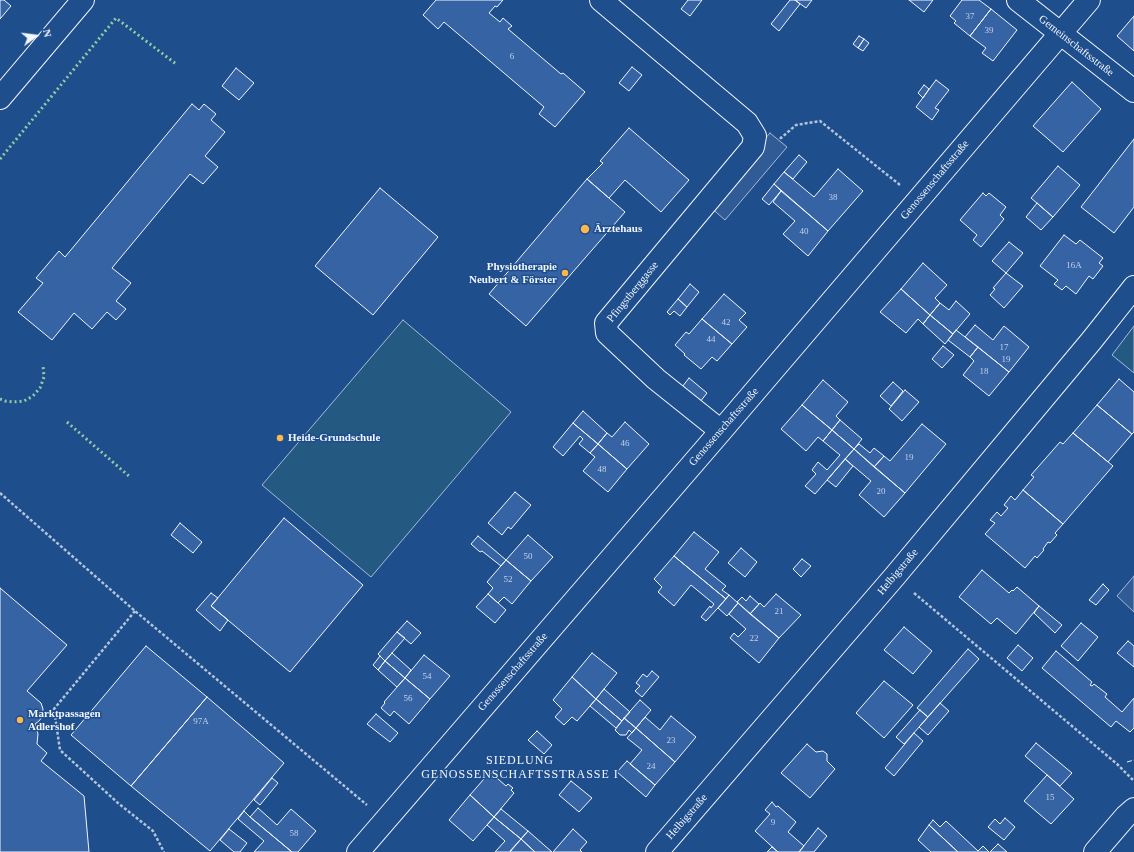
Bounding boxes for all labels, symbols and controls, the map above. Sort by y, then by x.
house number: 37 [966,12,974,22]
street label: Gemeinschaftsstraße [1036,13,1116,79]
north arrow [16,16,56,56]
house number: 39 [984,26,994,36]
text: N [41,28,54,38]
house number: 6 [510,52,514,62]
street label: Genossenschaftsstraße [898,138,972,222]
house number: 38 [828,193,838,203]
place label: Ärztehaus [594,222,642,236]
marker: Ärztehaus [579,223,591,235]
house number: 40 [800,227,808,237]
street label: Pfingstberggasse [604,259,662,325]
place label: Physiotherapie Neubert & Förster [469,260,557,286]
house number: 16A [1066,261,1082,271]
marker: Physiotherapie Neubert & Förster [560,268,570,278]
house number: 42 [722,318,730,328]
house number: 44 [706,335,716,345]
house number: 17 [1000,343,1008,353]
house number: 19 [1002,355,1010,365]
house number: 18 [980,367,988,377]
street label: Genossenschaftsstraße [686,385,762,469]
place label: Heide-Grundschule [288,431,380,445]
marker: Heide-Grundschule [275,433,285,443]
house number: 46 [620,439,630,449]
house number: 19 [904,453,914,463]
house number: 48 [598,465,606,475]
house number: 20 [876,487,886,497]
street label: Helbigstraße [875,546,921,598]
house number: 50 [524,552,532,562]
house number: 52 [504,575,512,585]
house number: 21 [774,607,784,617]
street label: Genossenschaftsstraße [475,630,551,714]
house number: 22 [750,634,758,644]
house number: 54 [422,672,432,682]
house number: 56 [404,694,412,704]
place label: Marktpassagen Adlershof [28,707,101,733]
marker: Marktpassagen Adlershof [15,715,25,725]
house number: 97A [193,717,209,727]
house number: 23 [666,736,676,746]
district label: SIEDLUNG GENOSSENSCHAFTSSTRASSE I [421,754,619,782]
house number: 24 [646,762,656,772]
street label: Helbigstraße [664,791,710,843]
house number: 15 [1046,793,1054,803]
house number: 9 [771,818,775,828]
house number: 58 [290,829,298,839]

